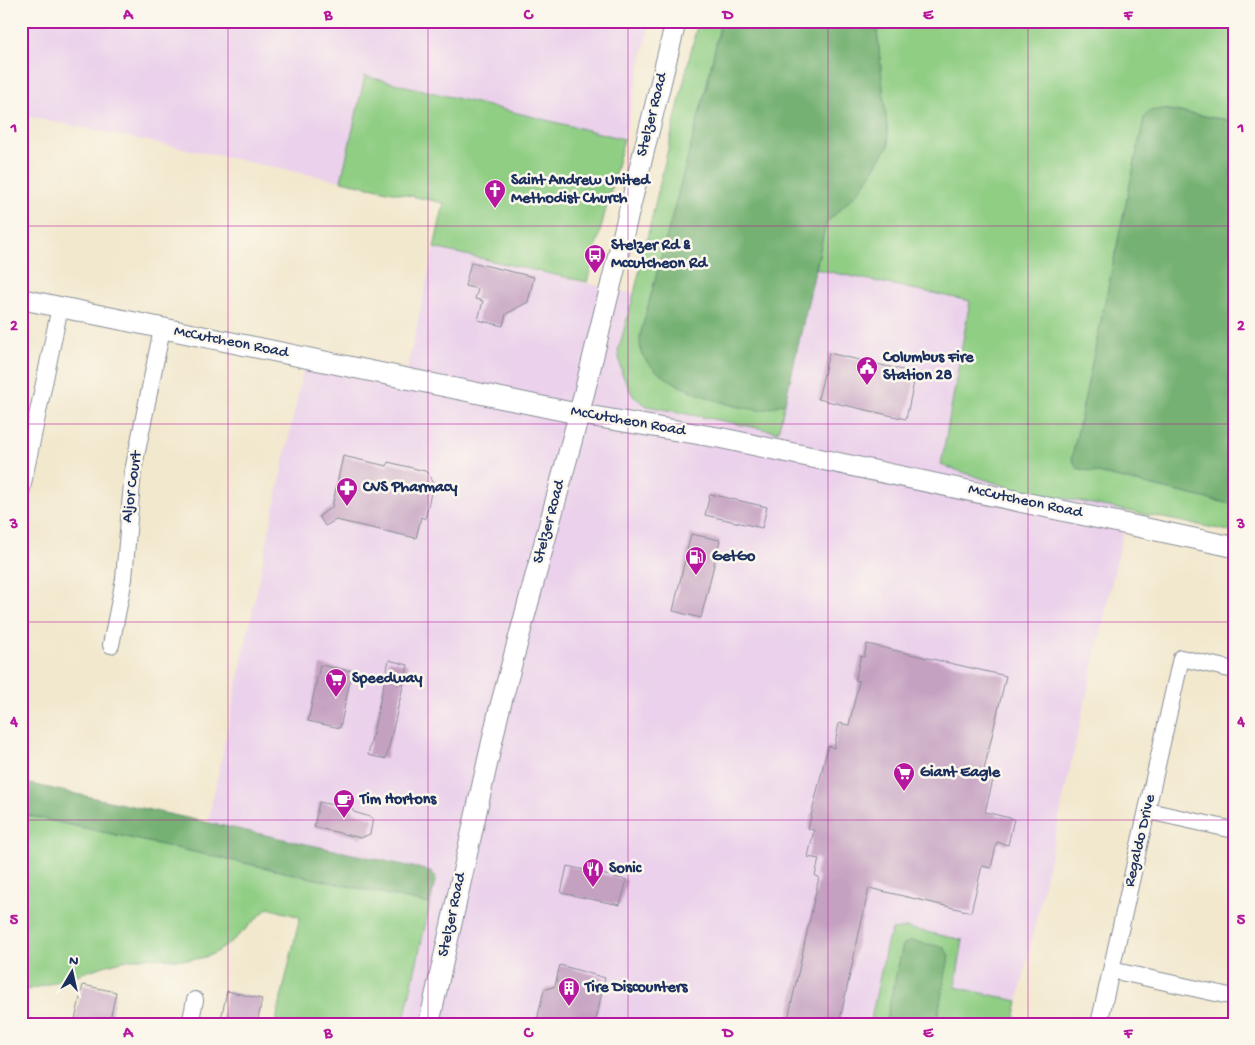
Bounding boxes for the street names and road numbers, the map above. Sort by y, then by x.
street label: Stelzer Road [633,70,673,159]
street label: McCutcheon Road [172,323,291,364]
street label: McCutcheon Road [569,403,688,442]
street label: Aljor Court [119,449,148,524]
street label: Stelzer Road [530,477,571,566]
street label: McCutcheon Road [966,481,1085,524]
street label: Regaldo Drive [1121,792,1161,889]
street label: Stelzer Road [435,870,472,959]

